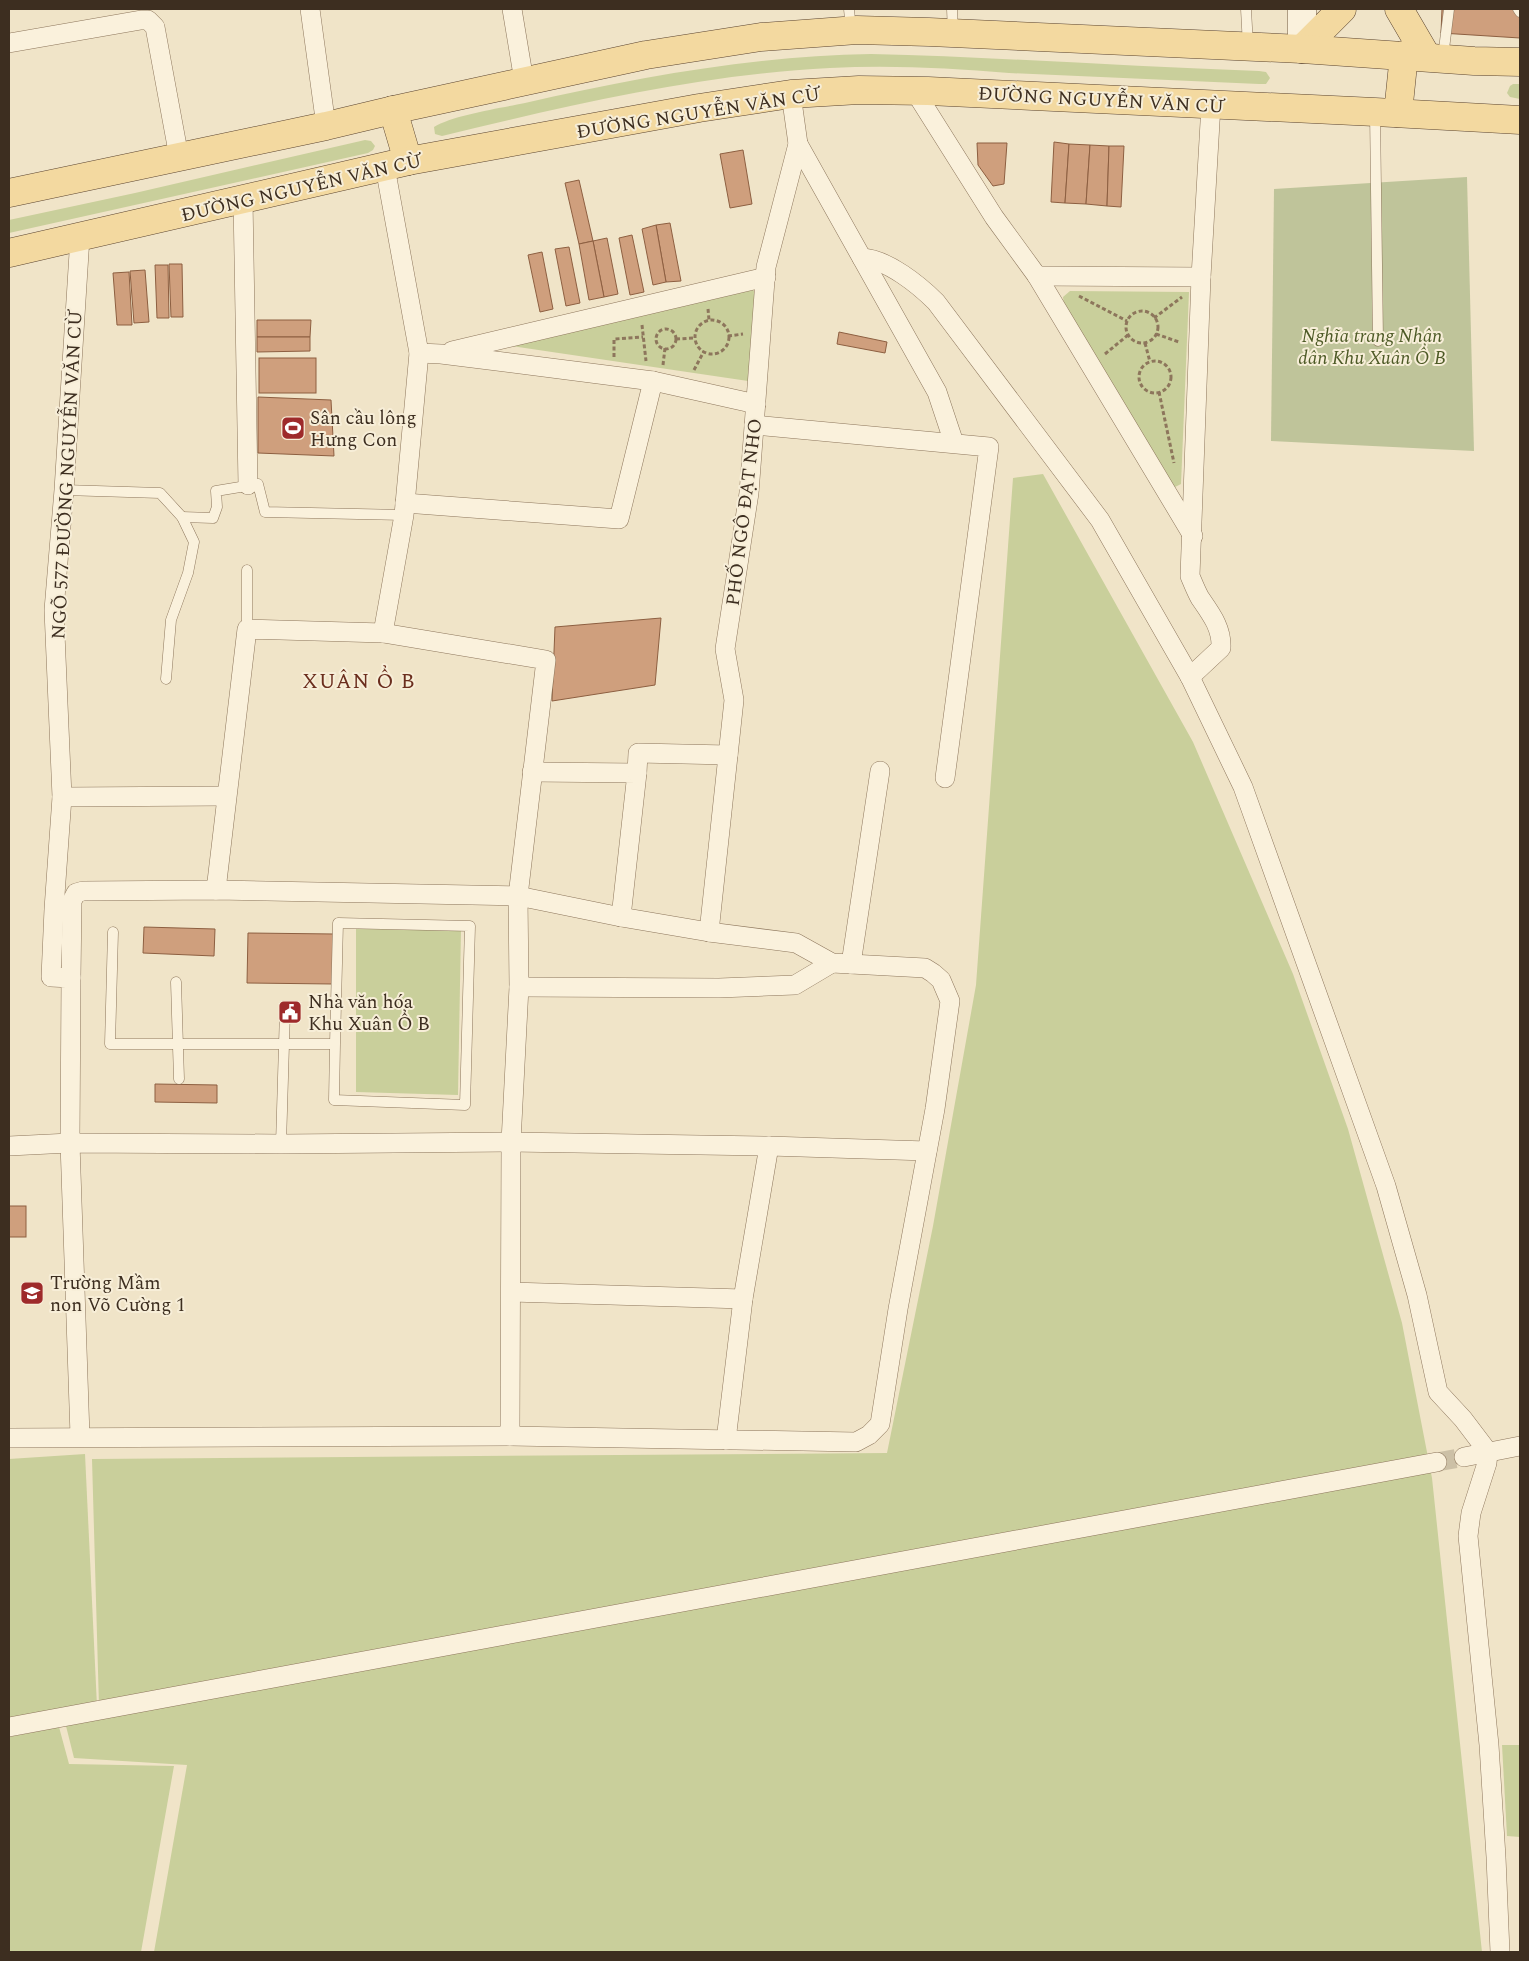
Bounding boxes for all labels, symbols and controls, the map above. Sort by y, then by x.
street label: ĐƯỜNG NGUYỄN VĂN CỪ [574,80,824,147]
street label: ĐƯỜNG NGUYỄN VĂN CỪ [977,80,1226,122]
street label: ĐƯỜNG NGUYỄN VĂN CỪ [178,146,426,230]
street label: NGÕ 577 ĐƯỜNG NGUYỄN VĂN CỪ [44,308,91,640]
park label: Nghĩa trang Nhân dân Khu Xuân Ổ B [1298,322,1446,373]
place label: Sân cầu lông Hưng Con [310,404,417,455]
sports icon: Sân cầu lông Hưng Con [280,415,306,441]
street label: PHỐ NGÔ ĐẠT NHO [719,417,770,608]
district label: XUÂN Ổ B [302,664,416,698]
place label: Nhà văn hóa Khu Xuân Ổ B [308,988,430,1039]
public building icon: Nhà văn hóa Khu Xuân Ổ B [277,999,303,1025]
place label: Trường Mầm non Võ Cường 1 [50,1269,186,1320]
school or university icon: Trường Mầm non Võ Cường 1 [19,1280,45,1306]

